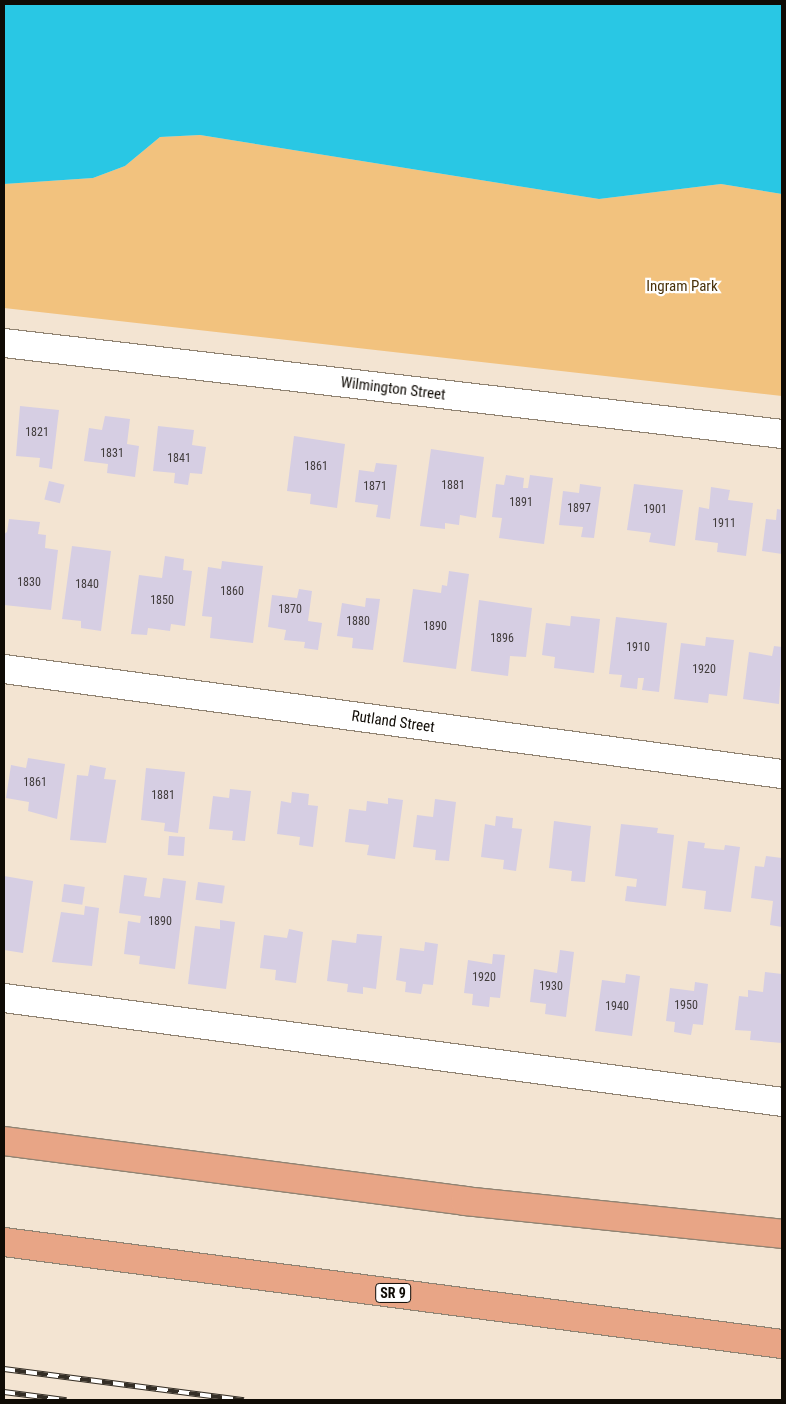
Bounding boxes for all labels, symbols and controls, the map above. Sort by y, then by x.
park label: Ingram Park [646,278,718,296]
street label: Wilmington Street [340,374,446,404]
house number: 1821 [25,426,49,440]
house number: 1831 [100,447,124,461]
house number: 1841 [167,452,191,466]
house number: 1861 [304,460,328,474]
house number: 1881 [441,479,465,493]
house number: 1871 [363,480,387,494]
house number: 1891 [509,496,533,510]
house number: 1897 [567,502,591,516]
house number: 1901 [643,503,667,517]
house number: 1911 [712,517,736,531]
house number: 1830 [17,576,41,590]
house number: 1840 [75,578,99,592]
house number: 1860 [220,585,244,599]
house number: 1850 [150,594,174,608]
house number: 1870 [278,603,302,617]
house number: 1880 [346,615,370,629]
house number: 1890 [423,620,447,634]
house number: 1896 [490,632,514,646]
house number: 1910 [626,641,650,655]
house number: 1920 [692,663,716,677]
street label: Rutland Street [350,707,436,737]
house number: 1861 [23,776,47,790]
house number: 1881 [151,789,175,803]
house number: 1890 [148,915,172,929]
house number: 1920 [472,971,496,985]
house number: 1930 [539,980,563,994]
house number: 1950 [674,999,698,1013]
house number: 1940 [605,1000,629,1014]
road number: SR 9 [374,1282,412,1305]

